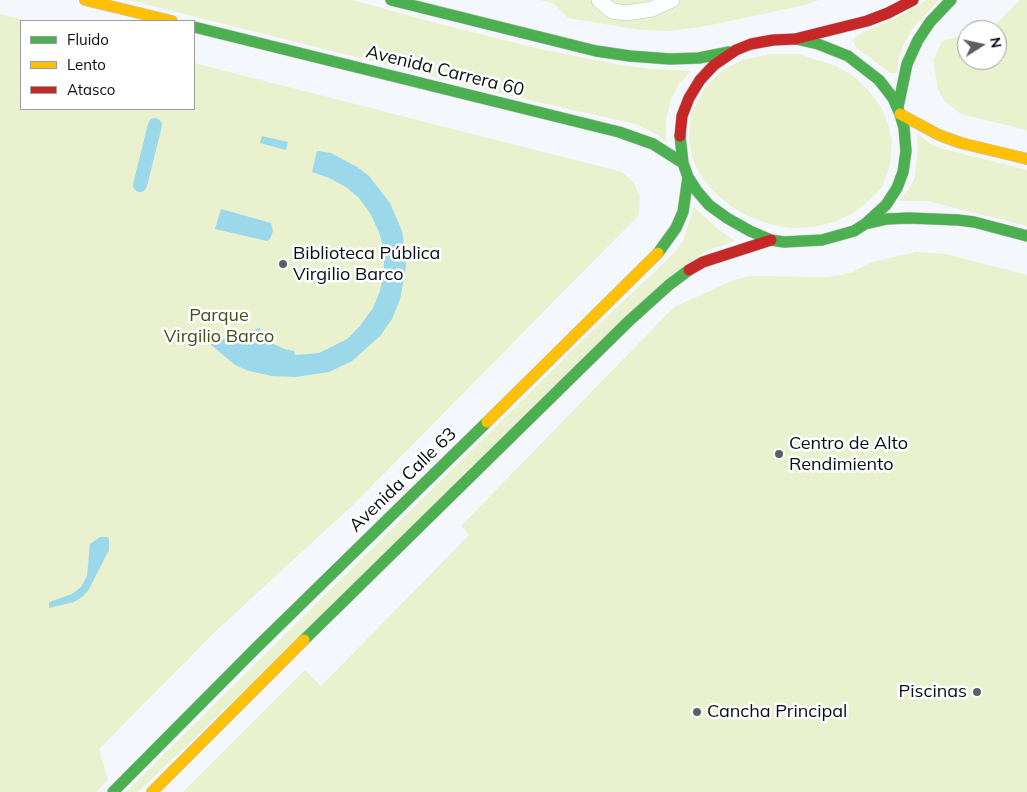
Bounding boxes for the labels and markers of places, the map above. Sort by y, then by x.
place label: Biblioteca Pública Virgilio Barco [293,243,440,286]
marker: Biblioteca Pública Virgilio Barco [277,258,289,270]
place label: Centro de Alto Rendimiento [789,433,908,476]
marker: Centro de Alto Rendimiento [773,448,785,460]
place label: Piscinas [899,681,967,703]
marker: Piscinas [971,686,983,698]
place label: Cancha Principal [707,701,847,723]
marker: Cancha Principal [691,706,703,718]

